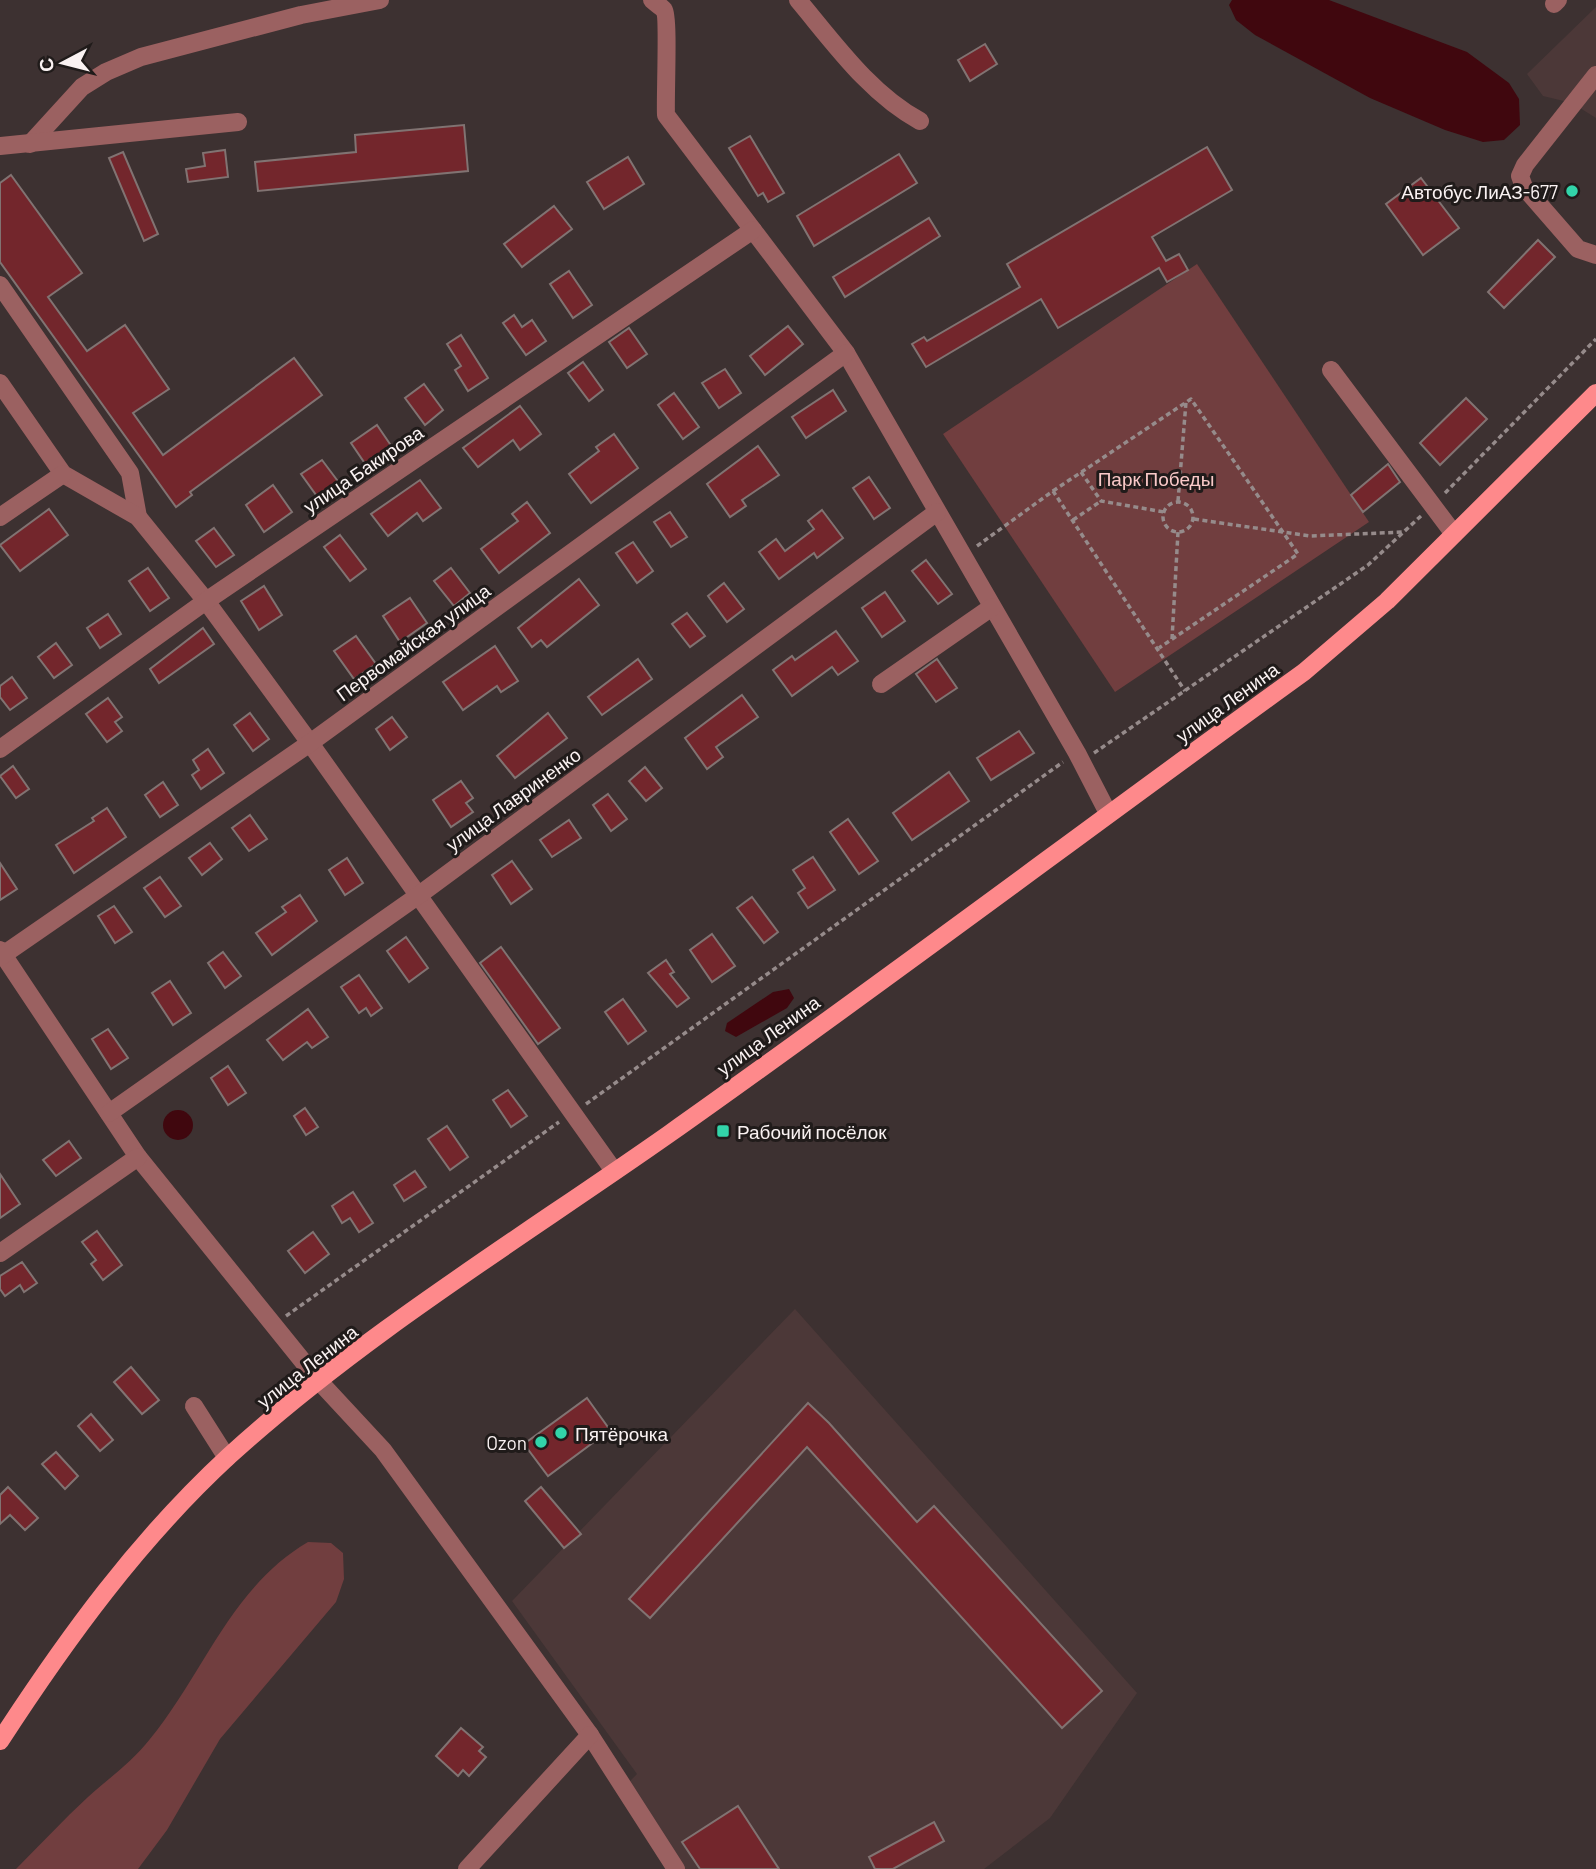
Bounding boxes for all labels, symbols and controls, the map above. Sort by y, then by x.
north arrow [28,28,98,98]
text: С [33,57,58,73]
place label: Автобус ЛиАЗ-677 [1401,180,1558,203]
marker: Автобус ЛиАЗ-677 [1564,183,1580,199]
street label: улица Бакирова [299,420,428,518]
park label: Парк Победы [1098,467,1214,490]
street label: Первомайская улица [332,578,495,706]
street label: улица Ленина [1171,657,1283,747]
street label: улица Лавриненко [441,742,585,856]
street label: улица Ленина [712,990,824,1080]
place label: Рабочий посёлок [737,1120,887,1143]
marker: Рабочий посёлок [715,1123,731,1139]
street label: улица Ленина [252,1319,362,1412]
place label: Пятёрочка [575,1422,669,1445]
marker: Пятёрочка [553,1425,569,1441]
place label: Ozon [486,1431,527,1454]
marker: Ozon [533,1434,549,1450]

